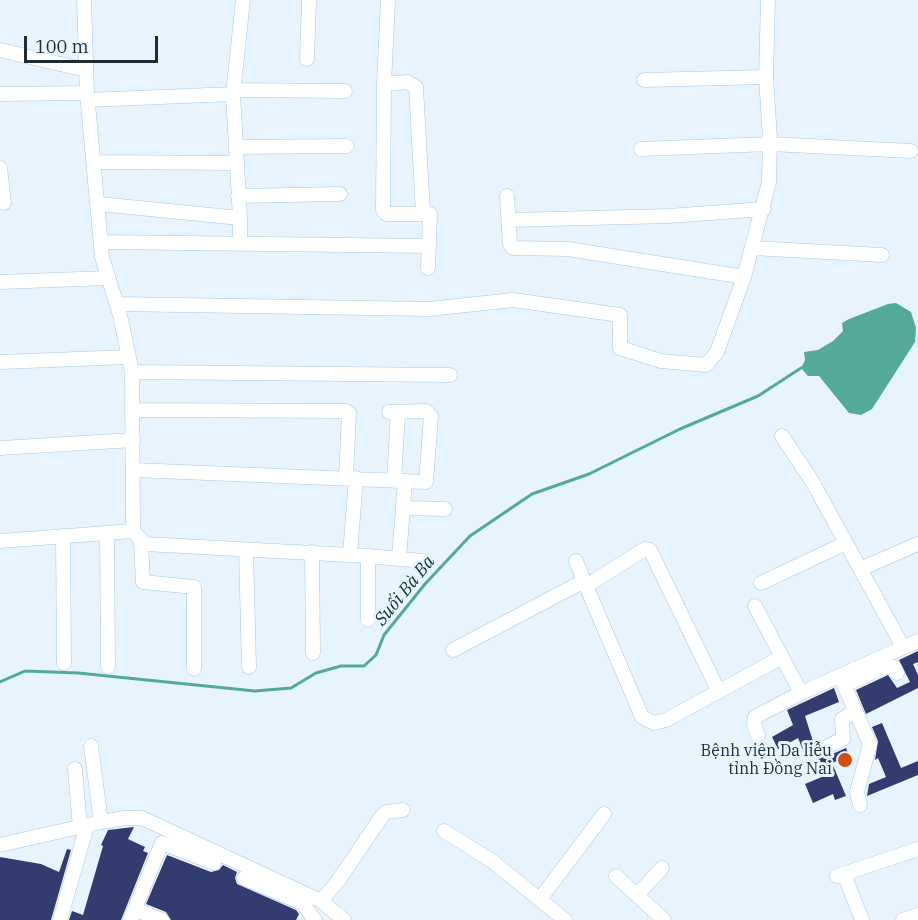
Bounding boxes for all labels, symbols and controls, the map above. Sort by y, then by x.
scale bar [27,24,160,62]
text: 100 m [35,35,89,58]
water label: Suối Bà Ba [370,552,440,630]
place label: Bệnh viện Da liễu tỉnh Đồng Nai [701,741,832,779]
marker: Bệnh viện Da liễu tỉnh Đồng Nai [836,751,854,769]

